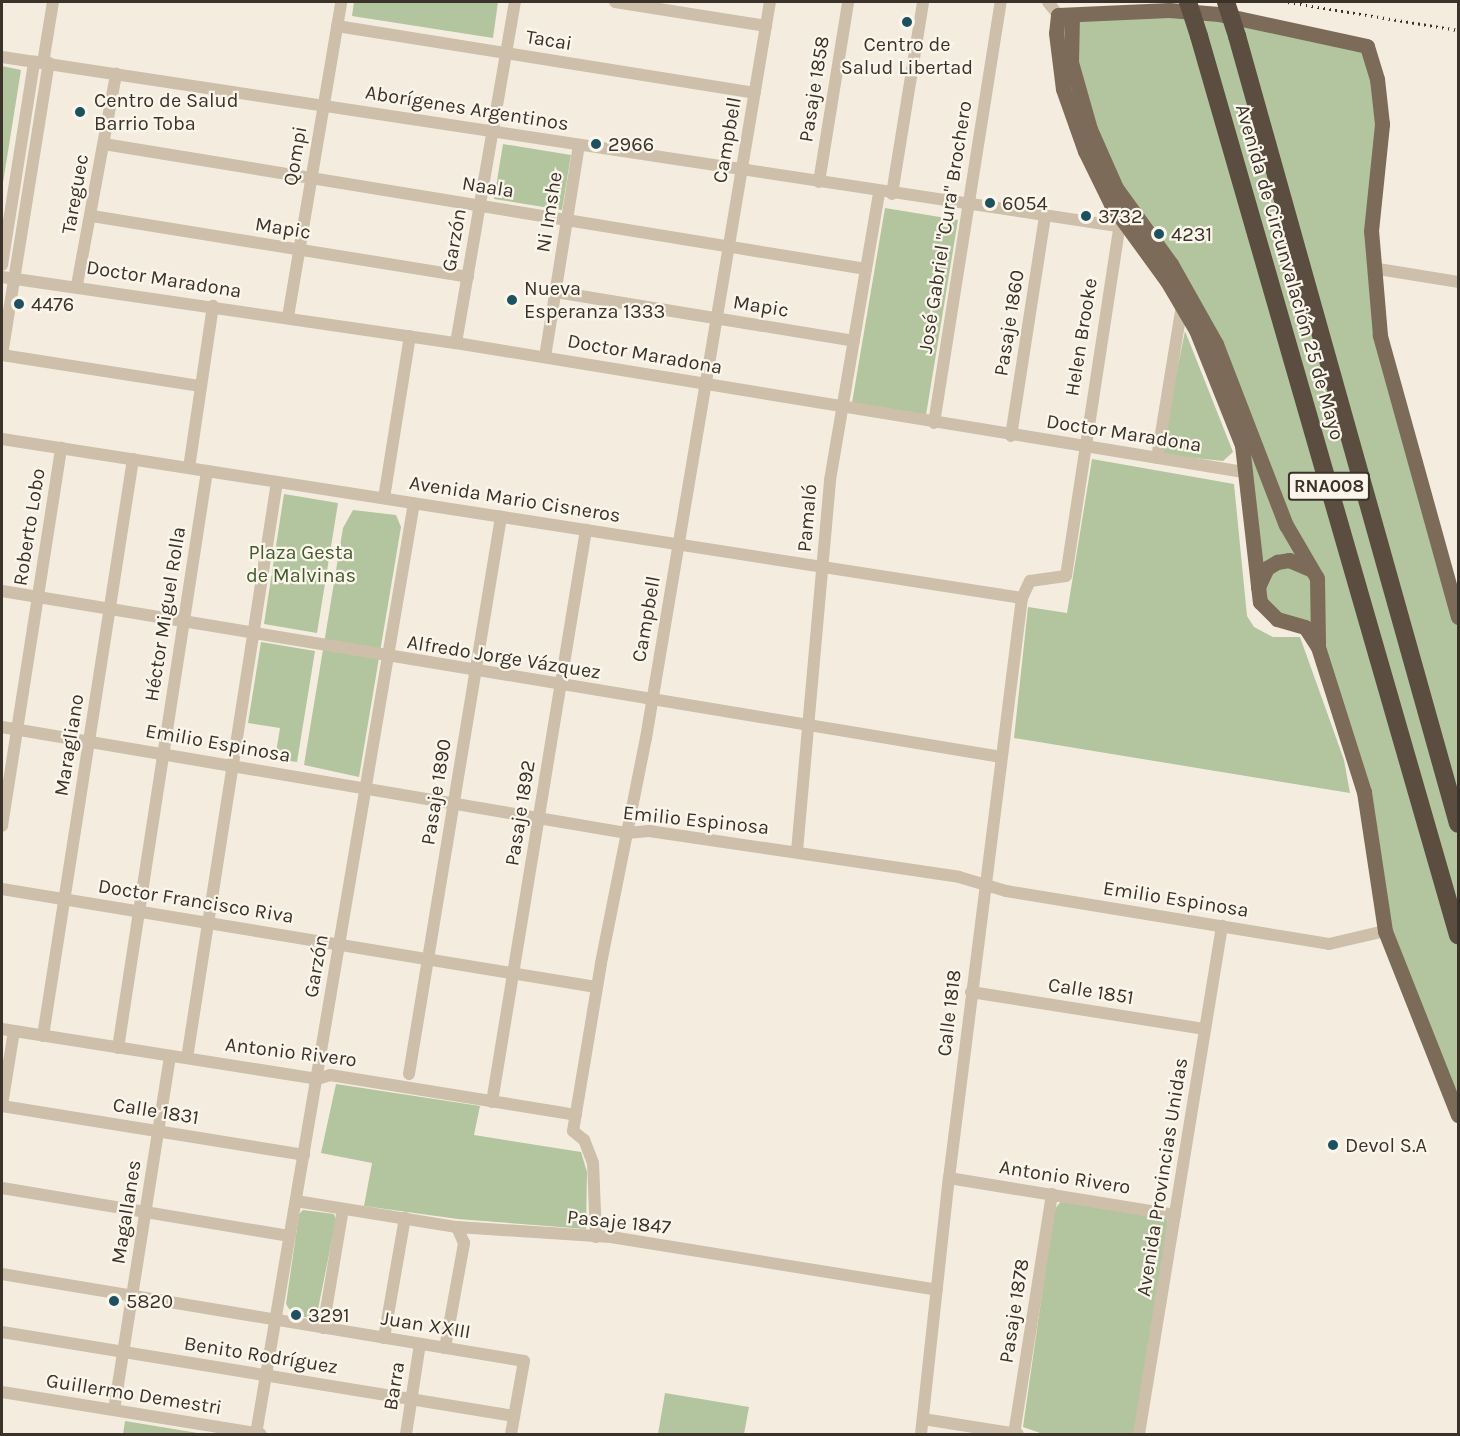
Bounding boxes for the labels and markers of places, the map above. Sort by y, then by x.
marker: Centro de Salud Libertad [898,13,916,31]
place label: Centro de Salud Libertad [841,33,973,80]
place label: Centro de Salud Barrio Toba [94,88,239,135]
marker: Centro de Salud Barrio Toba [71,103,89,121]
place label: 2966 [608,132,654,156]
marker: 2966 [589,137,603,151]
place label: 6054 [1002,191,1048,215]
marker: 6054 [983,196,997,210]
place label: 3732 [1098,204,1143,228]
marker: 3732 [1079,209,1093,223]
place label: 4231 [1171,222,1212,246]
marker: 4231 [1152,227,1166,241]
place label: Nueva Esperanza 1333 [524,276,665,323]
place label: 4476 [31,292,74,316]
marker: Nueva Esperanza 1333 [505,293,519,307]
marker: 4476 [12,297,26,311]
place label: Devol S.A [1345,1133,1427,1157]
marker: Devol S.A [1326,1138,1340,1152]
place label: 5820 [126,1289,173,1313]
marker: 5820 [107,1294,121,1308]
place label: 3291 [308,1303,350,1327]
marker: 3291 [289,1308,303,1322]

